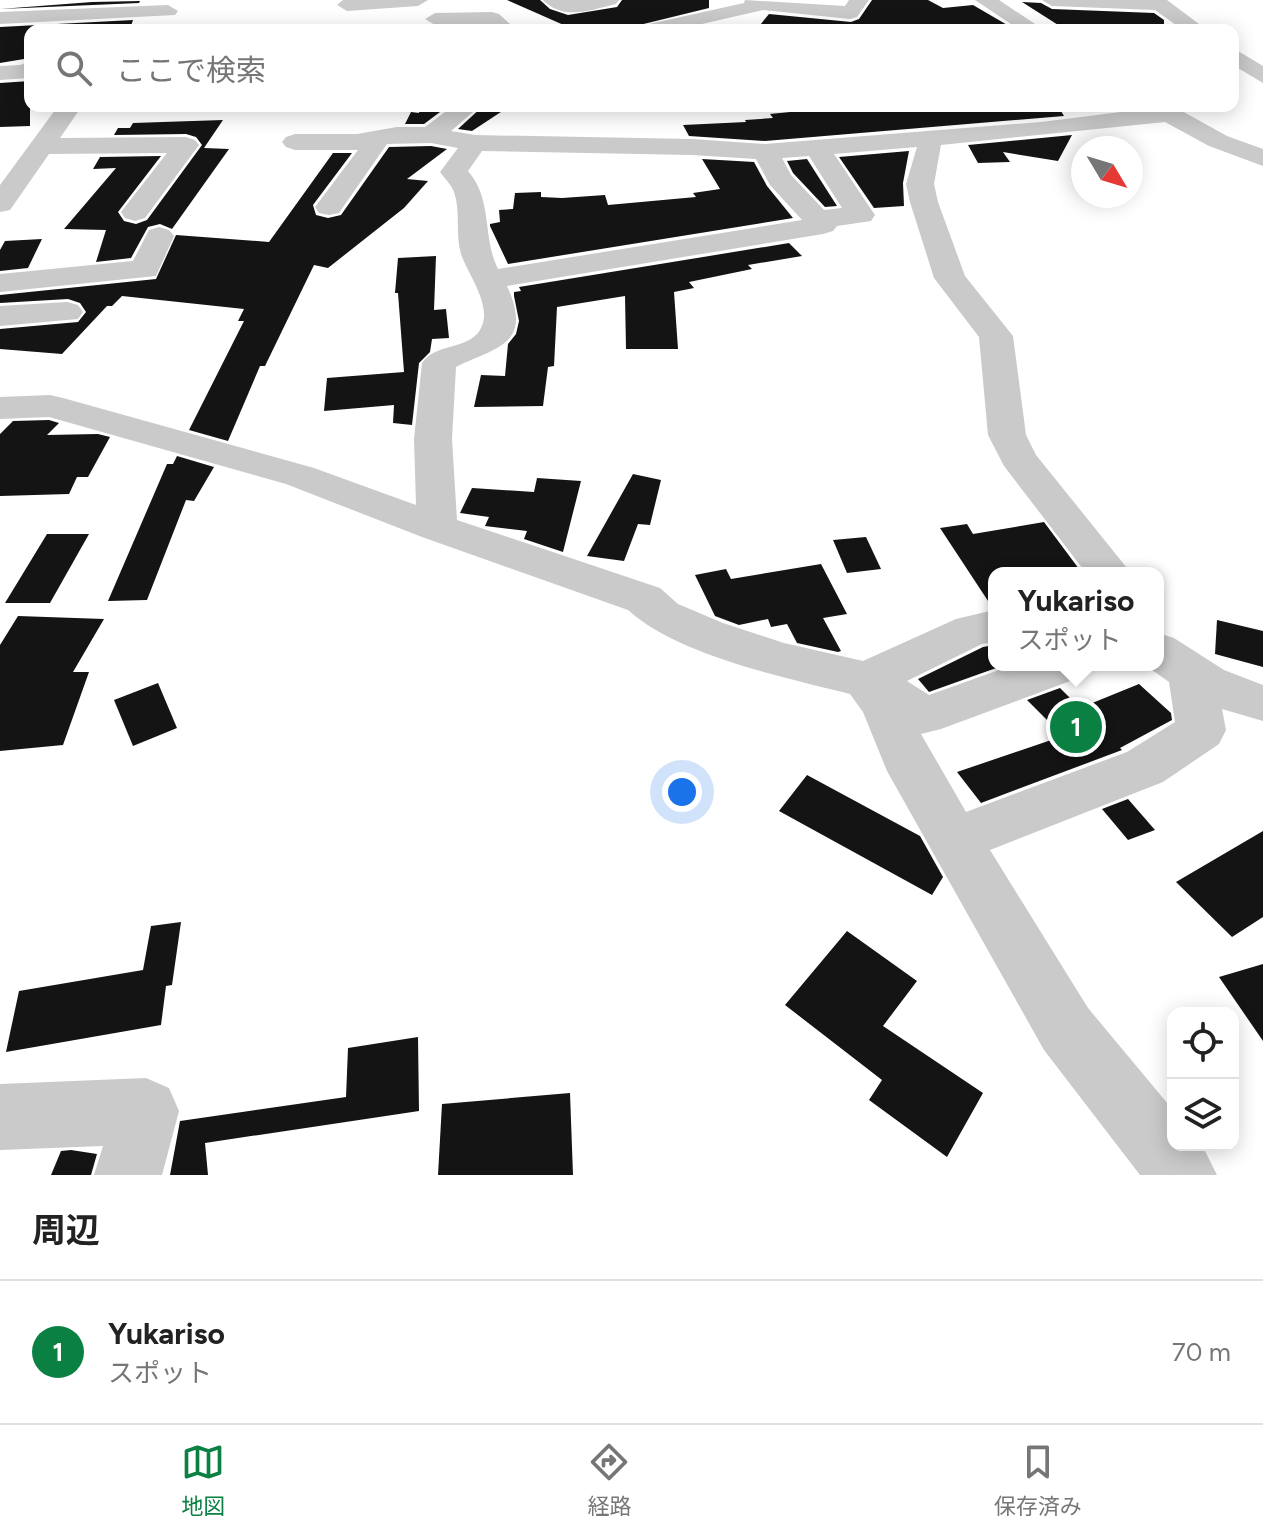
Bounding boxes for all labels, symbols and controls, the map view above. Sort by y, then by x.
search box [24,24,1239,112]
icon: search [52,46,96,90]
text: ここで検索 [116,52,266,89]
north arrow [1071,136,1143,208]
popup [988,567,1164,671]
text: Yukariso [1018,582,1134,619]
text: スポット [1018,624,1122,656]
pin: 1 [1050,697,1102,757]
your location [662,772,702,812]
map controls [1167,1007,1239,1151]
button: locate [1167,1007,1239,1079]
button: layers [1167,1079,1239,1151]
text: 周辺 [32,1210,100,1251]
text: Yukariso [108,1315,225,1352]
text: 1 [53,1336,63,1368]
text: 70 m [1172,1336,1231,1368]
text: スポット [108,1357,212,1389]
tab: 地図 [181,1440,225,1520]
tab: 経路 [587,1440,632,1520]
tab: 保存済み [994,1440,1082,1520]

